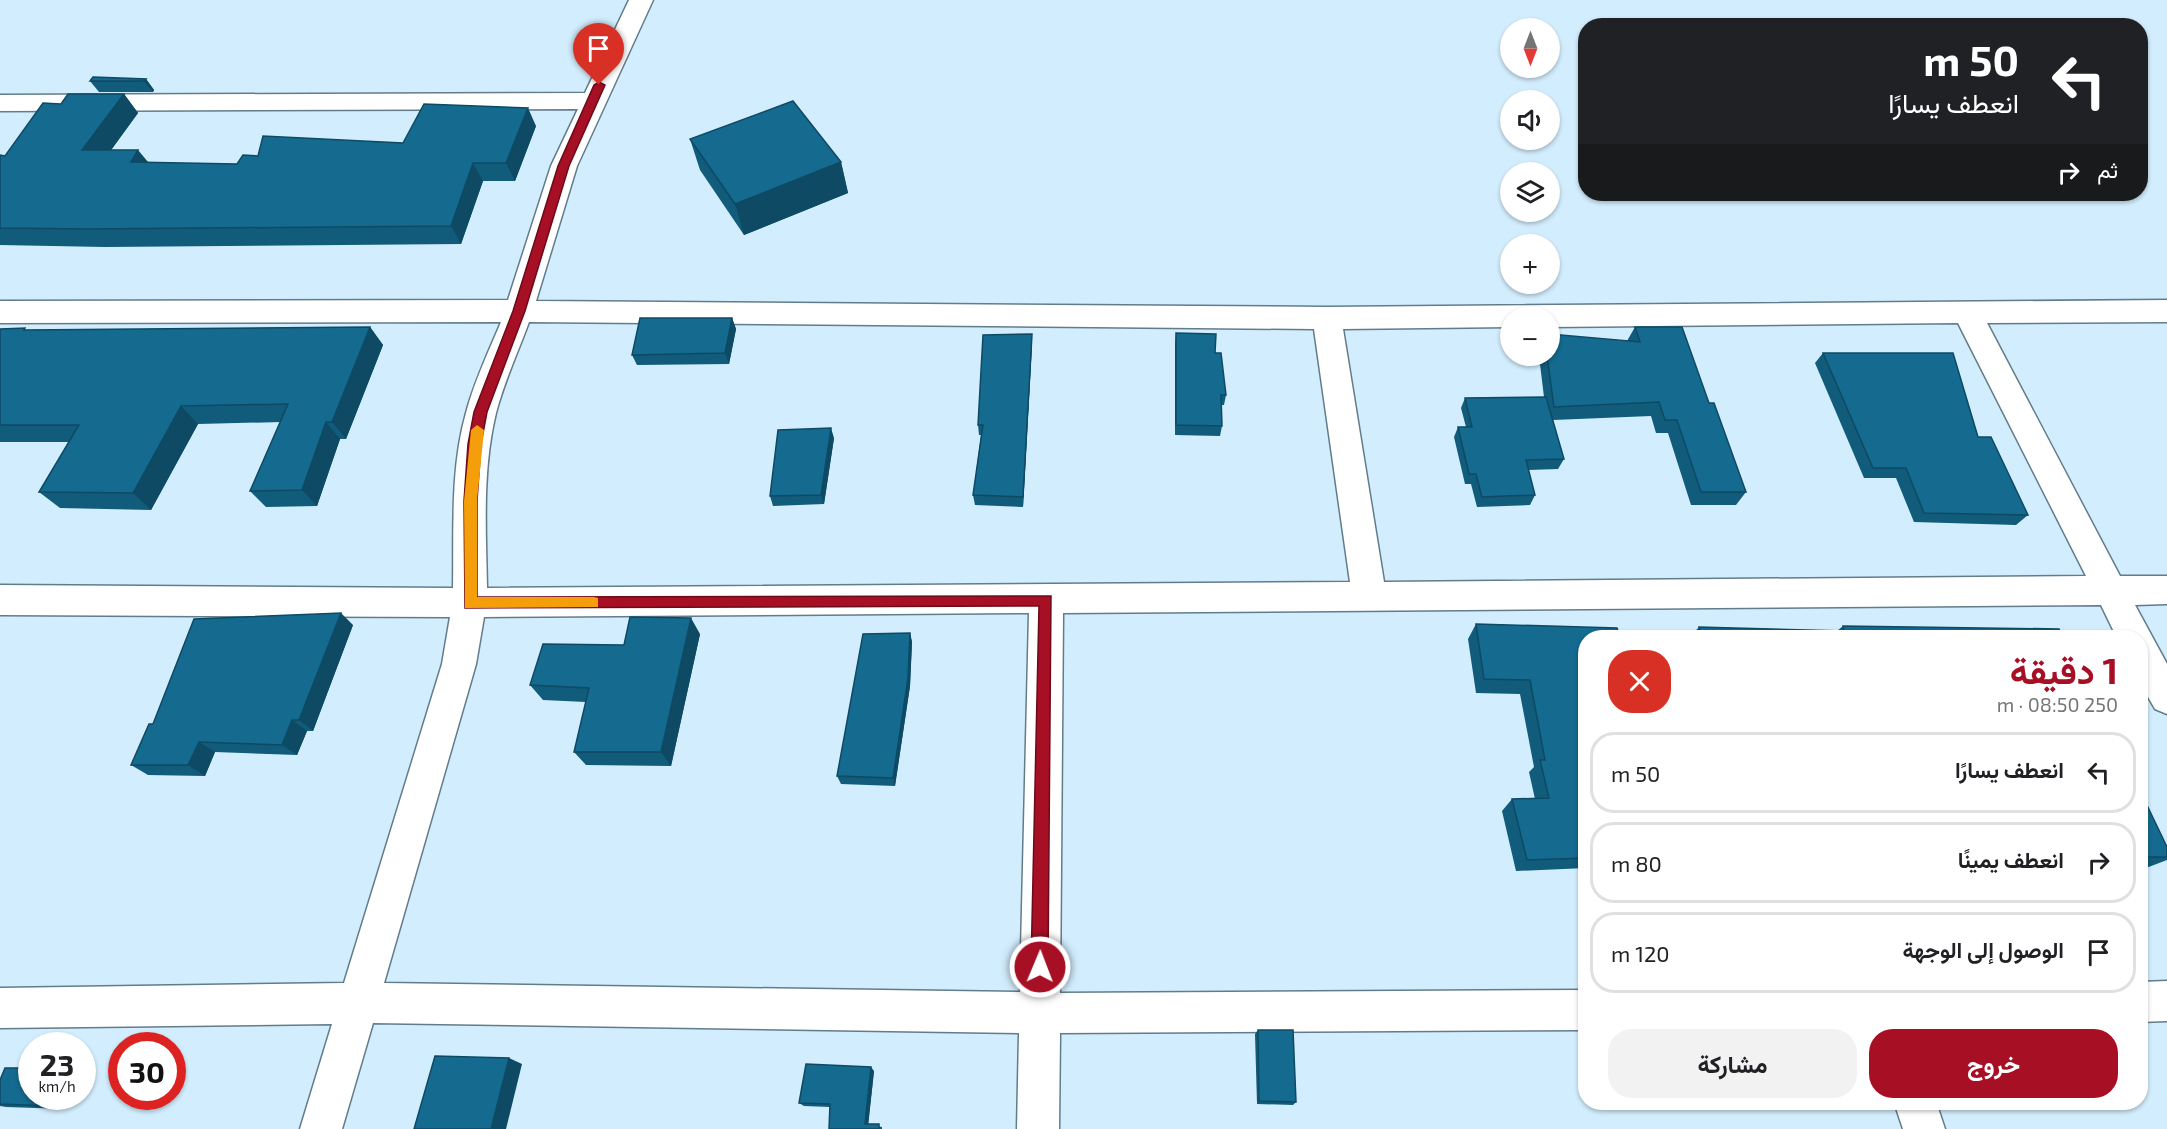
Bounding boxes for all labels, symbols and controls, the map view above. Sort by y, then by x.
north arrow [1500,18,1560,78]
map controls [1500,18,1560,366]
pin [573,23,624,85]
icon: arrive [582,32,615,65]
text: 50 m [1923,34,2019,84]
icon: left [2040,42,2118,120]
text: انعطف يسارًا [1888,86,2019,118]
button: sound [1500,90,1560,150]
icon: right [2052,156,2085,189]
text: ثم [2097,156,2118,182]
button: layers [1500,162,1560,222]
button: + [1500,234,1560,294]
button: − [1500,306,1560,366]
text: 1 دقيقة [2010,648,2118,691]
button: close [1608,650,1671,713]
text: 250 m · 08:50 [1997,692,2118,716]
text: انعطف يسارًا [1955,756,2064,782]
icon: left [2082,756,2115,789]
text: 50 m [1611,760,1660,786]
text: انعطف يمينًا [1958,846,2064,872]
icon: right [2082,846,2115,879]
text: 80 m [1611,850,1662,876]
position arrow [1008,935,1072,999]
text: الوصول إلى الوجهة [1902,936,2064,962]
icon: arrive [2082,936,2115,969]
text: 120 m [1611,940,1670,966]
button: مشاركة [1608,1029,1857,1098]
button: خروج [1869,1029,2118,1098]
speed limit sign: 30 [108,1032,186,1110]
text: 23 [40,1046,74,1082]
text: km/h [38,1077,76,1095]

